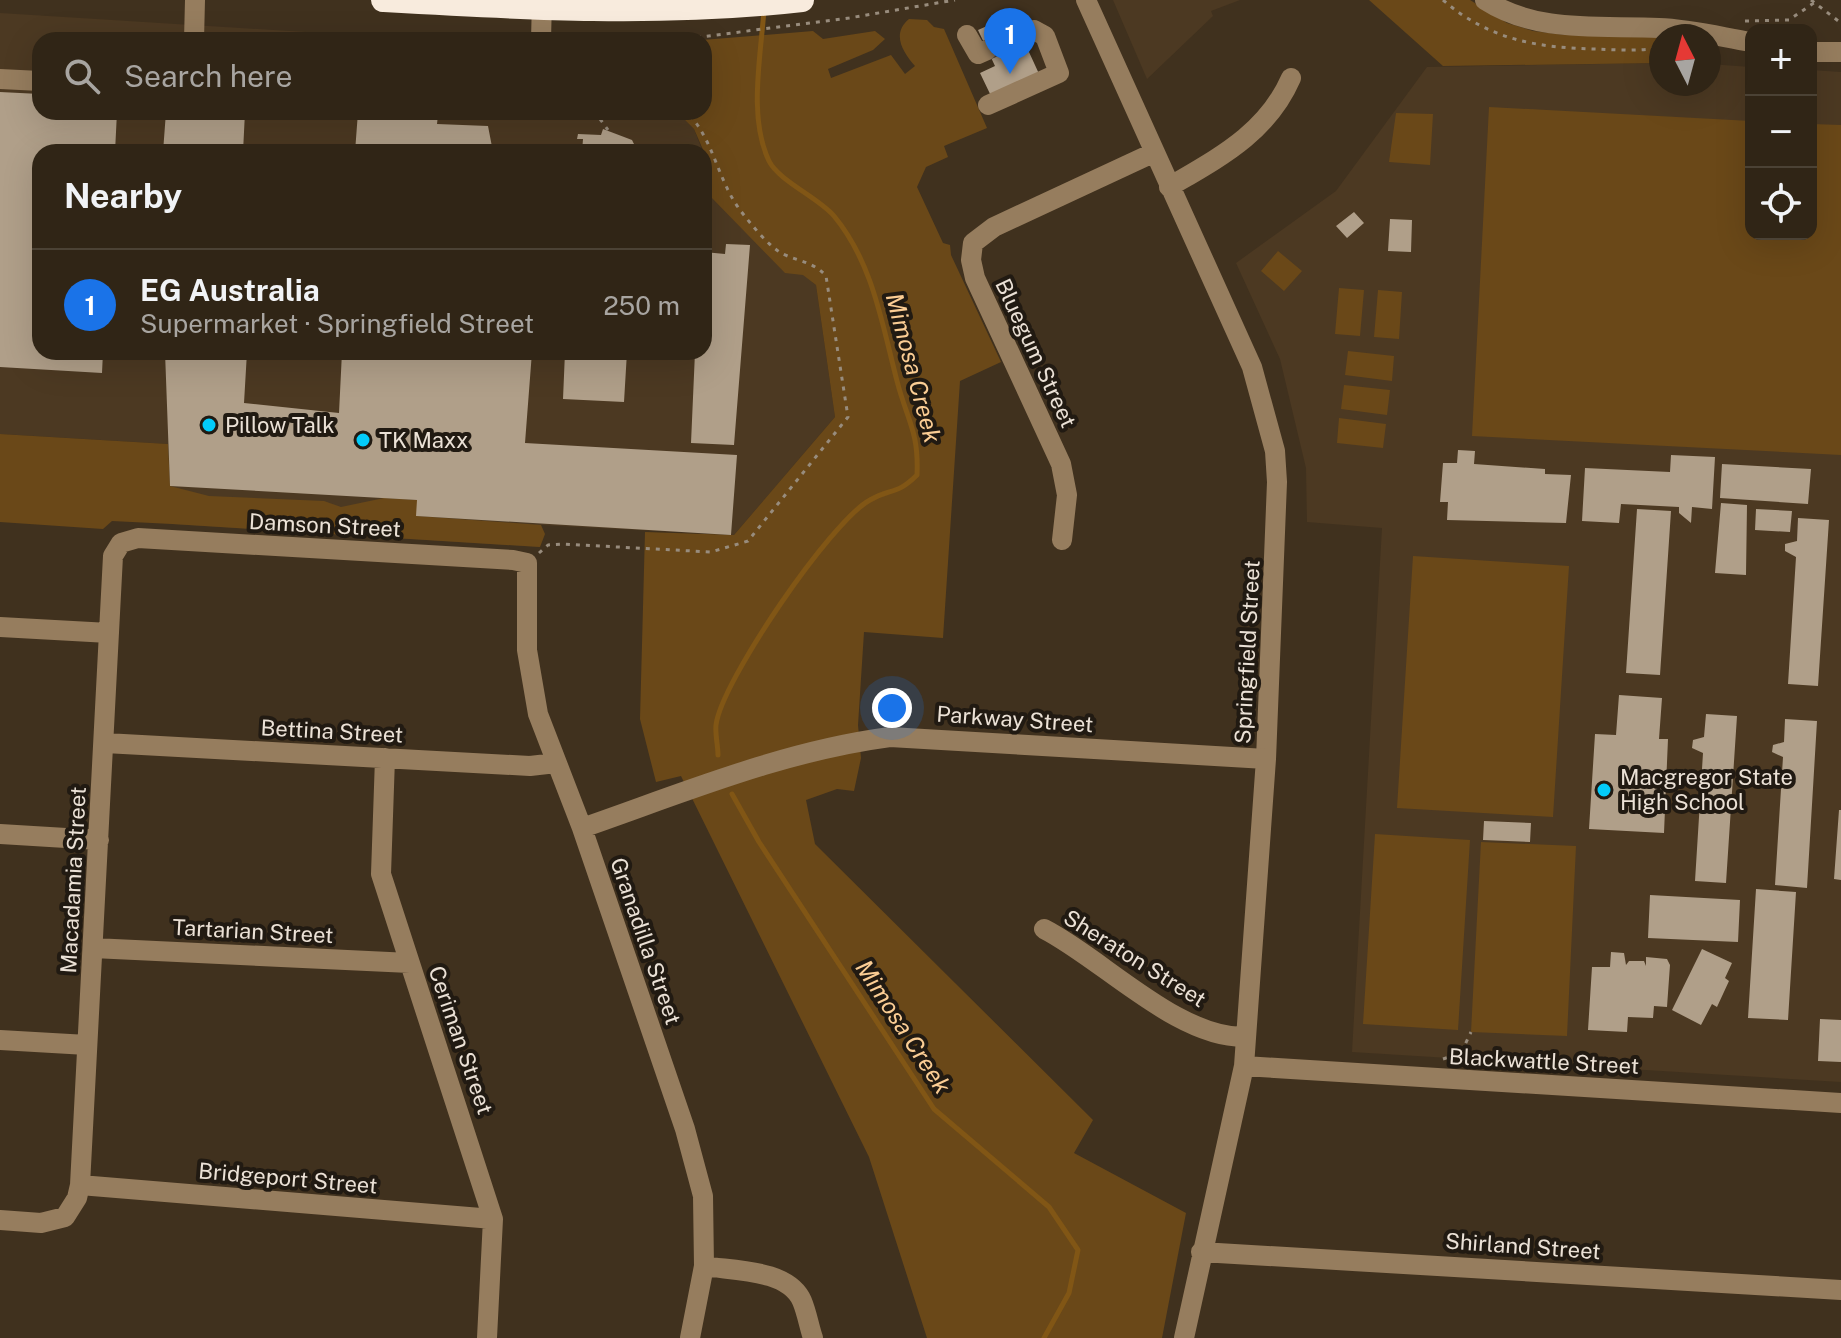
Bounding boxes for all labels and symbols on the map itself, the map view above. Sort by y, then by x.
pin: 1 [984,8,1036,74]
north arrow [1649,24,1721,96]
street label: Bluegum Street [990,274,1082,432]
water label: Mimosa Creek [881,290,947,446]
place label: Pillow Talk [225,412,335,438]
marker: Pillow Talk [200,416,218,434]
place label: TK Maxx [379,427,468,453]
marker: TK Maxx [354,431,372,449]
street label: Damson Street [248,508,402,542]
street label: Springfield Street [1229,559,1265,745]
your location [872,688,912,728]
street label: Parkway Street [936,701,1094,737]
street label: Bettina Street [260,714,404,748]
place label: Macgregor State High School [1620,764,1793,815]
marker: Macgregor State High School [1595,781,1613,799]
street label: Macadamia Street [55,786,91,974]
street label: Granadilla Street [605,854,687,1028]
street label: Sheraton Street [1059,904,1211,1012]
street label: Tartarian Street [172,914,334,948]
water label: Mimosa Creek [850,954,957,1099]
street label: Ceriman Street [423,962,499,1118]
street label: Blackwattle Street [1448,1043,1640,1079]
street label: Bridgeport Street [197,1157,379,1199]
street label: Shirland Street [1444,1228,1602,1264]

